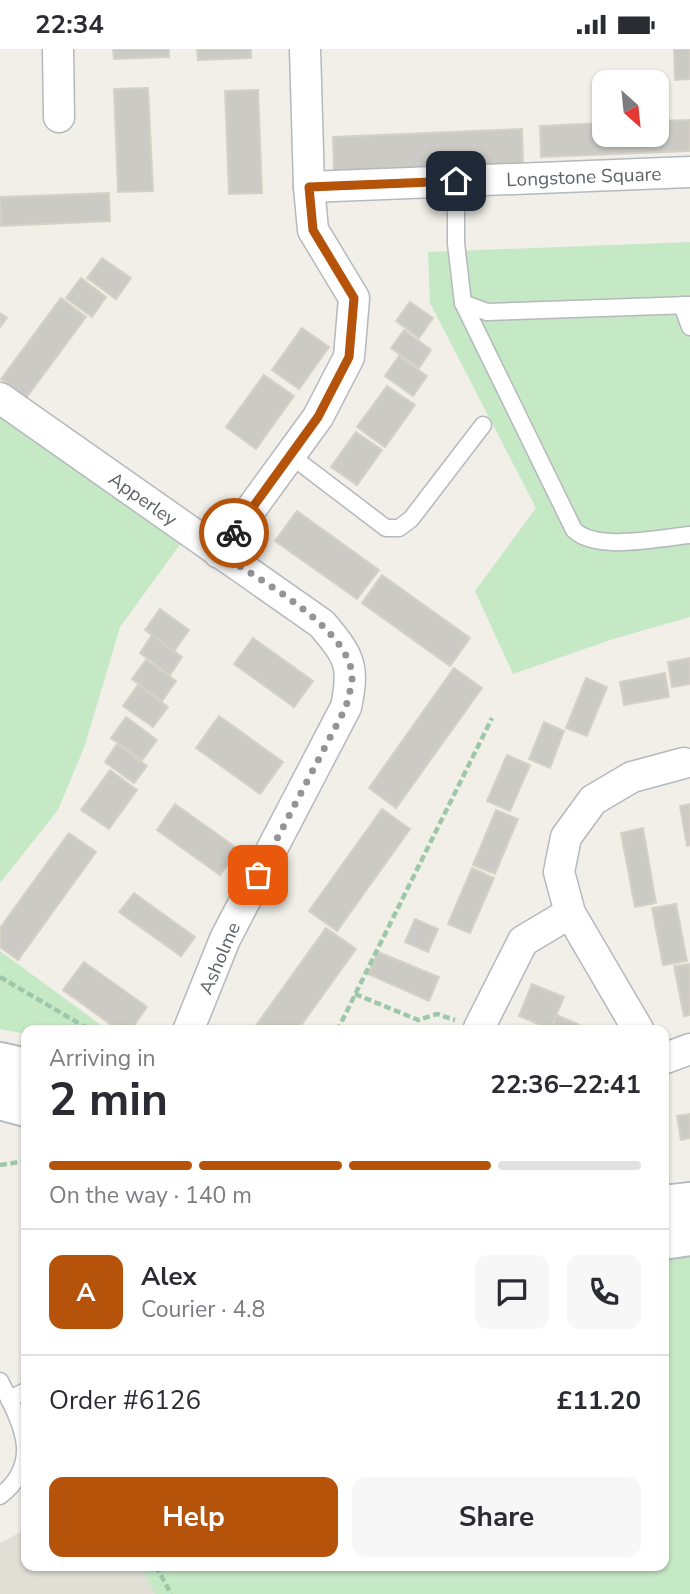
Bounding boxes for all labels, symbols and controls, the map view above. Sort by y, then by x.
text: 22:34 [35,7,104,42]
north arrow [592,70,668,147]
map controls [592,70,669,147]
pin [426,151,486,211]
street label: Longstone Square [506,161,662,193]
icon: home [437,162,475,200]
street label: Apperley [103,466,182,533]
courier [199,498,269,568]
icon: bike [215,514,253,552]
pin [228,845,288,905]
icon: bag [239,856,277,894]
street label: Asholme [193,918,247,999]
text: Arriving in [49,1043,156,1074]
text: 22:36–22:41 [490,1067,641,1102]
text: 2 min [49,1068,168,1131]
text: On the way · 140 m [49,1180,252,1211]
button: chat [475,1255,549,1329]
button: phone [567,1255,641,1329]
text: Alex [141,1259,197,1294]
text: A [76,1275,96,1310]
text: Courier · 4.8 [141,1294,265,1325]
text: Order #6126 [49,1383,201,1418]
text: £11.20 [557,1383,641,1418]
button: Help [49,1477,338,1557]
button: Share [352,1477,641,1557]

